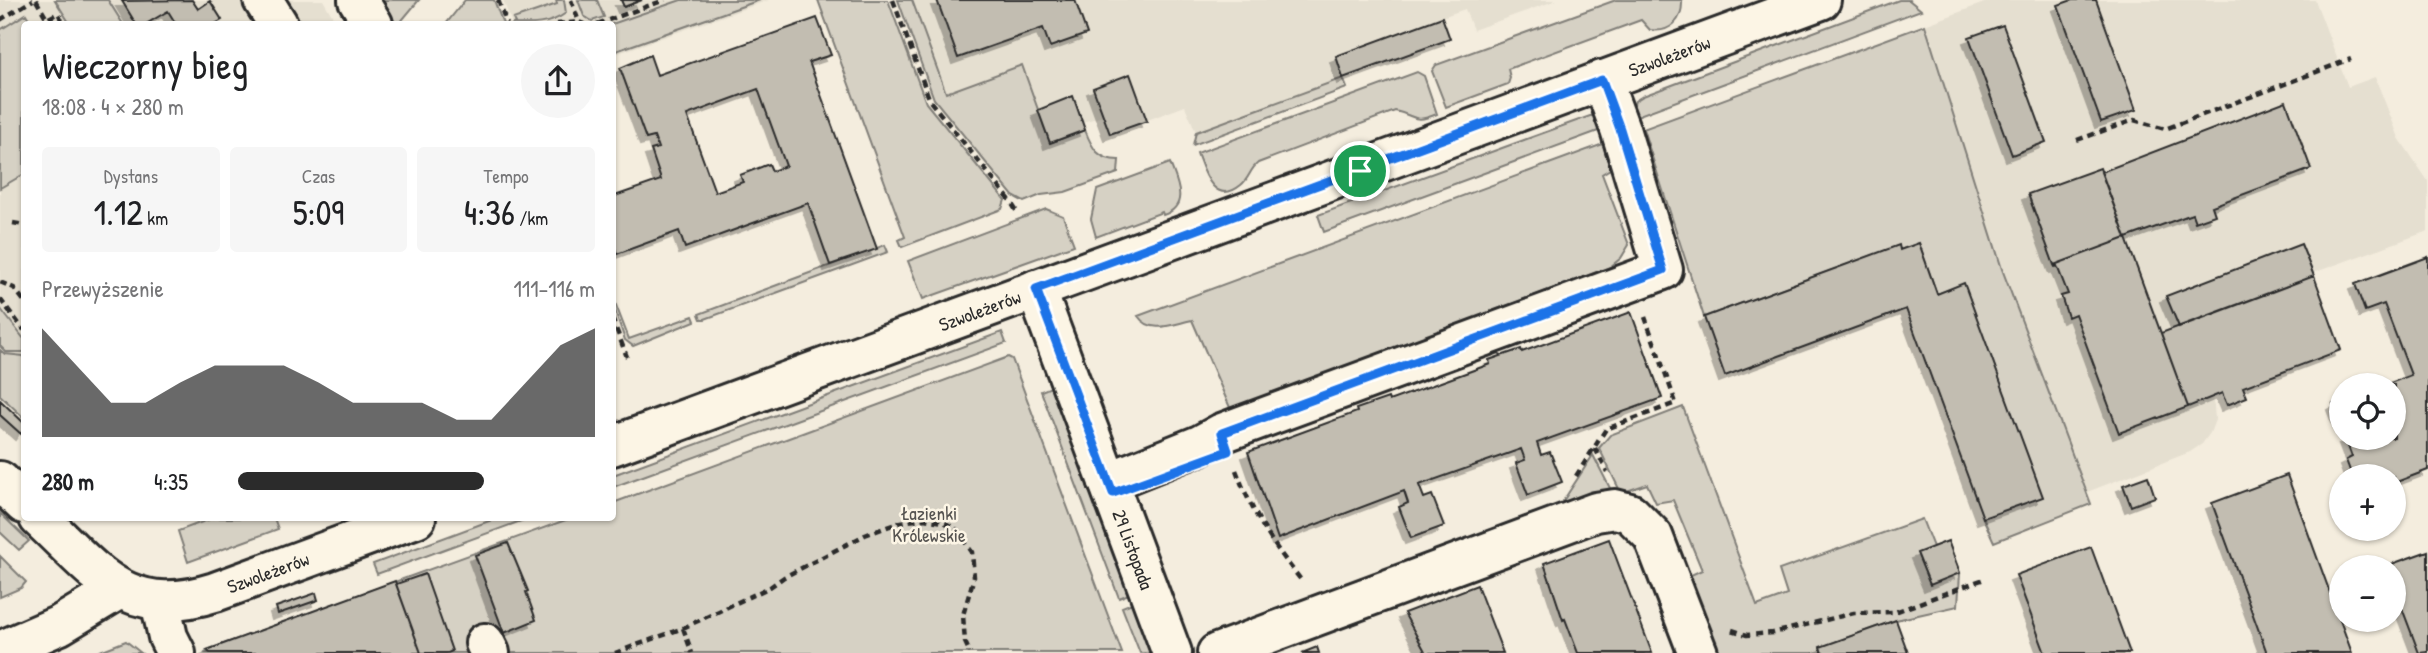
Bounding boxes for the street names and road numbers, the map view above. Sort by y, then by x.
street label: Szwoleżerów [1625,29,1714,83]
street label: Szwoleżerów [935,283,1025,337]
street label: 29 Listopada [1106,506,1160,594]
street label: Szwoleżerów [223,545,313,599]

